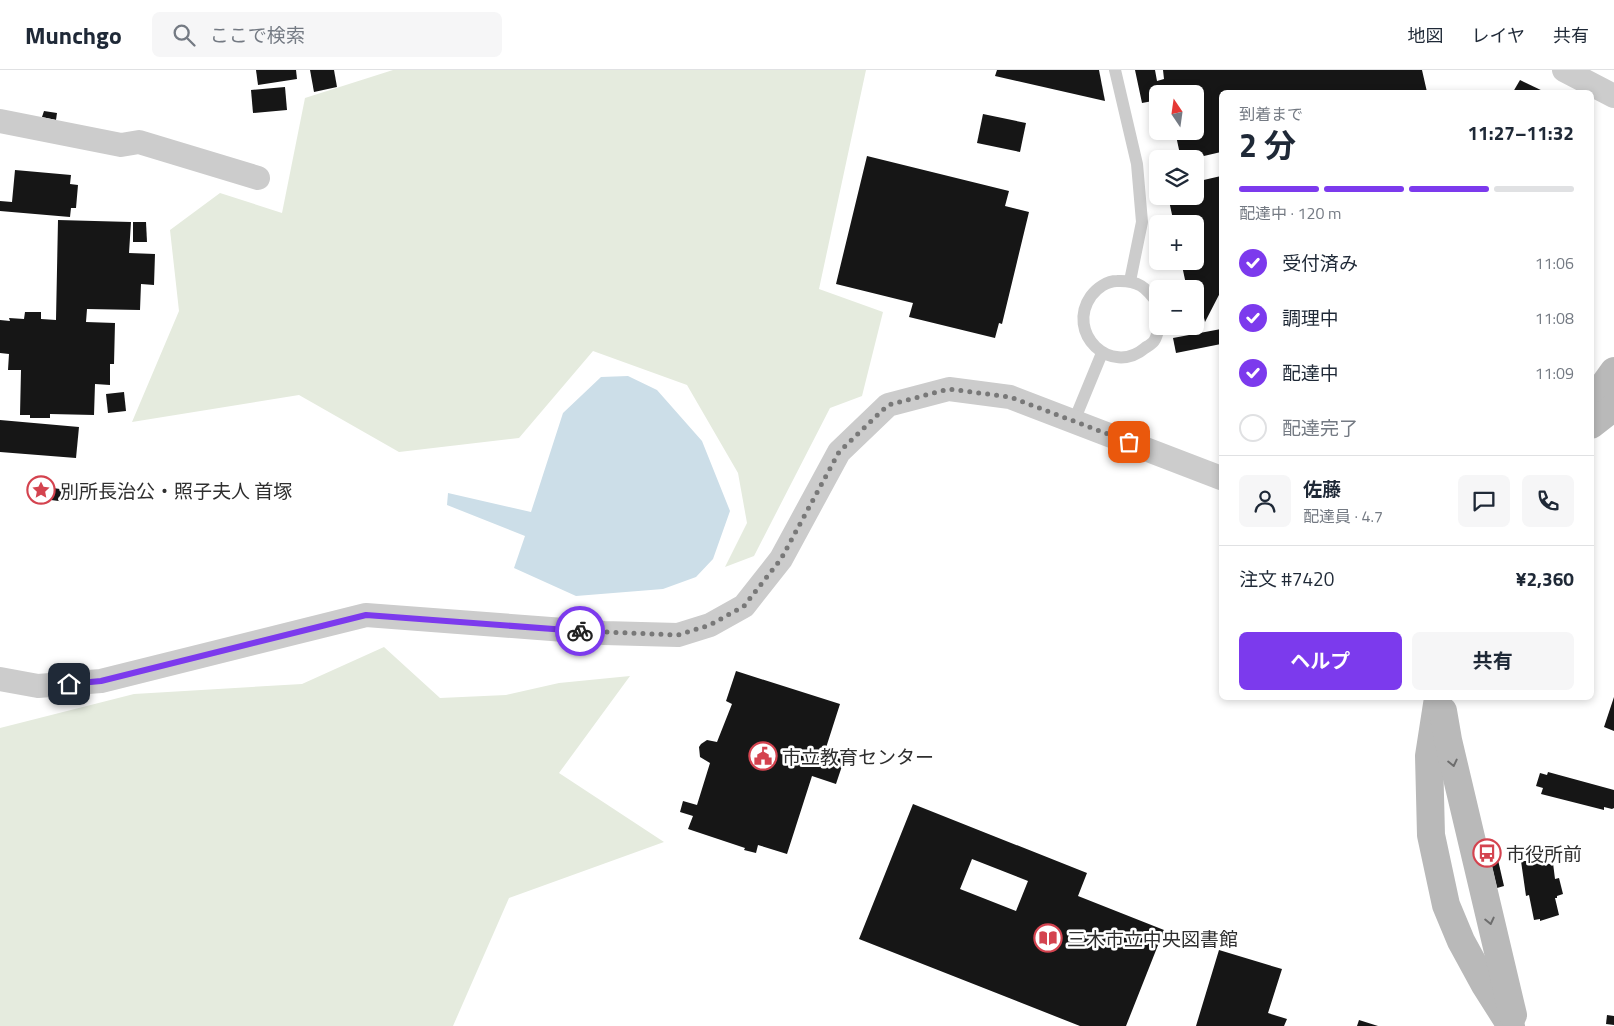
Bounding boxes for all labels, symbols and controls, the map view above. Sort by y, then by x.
search box [152,12,502,57]
text: Munchgo [25,17,122,53]
text: ここで検索 [210,20,305,49]
icon: search [170,21,198,49]
text: 地図 [1408,22,1444,49]
text: レイヤ [1472,22,1525,49]
text: 共有 [1553,22,1589,49]
north arrow [1149,85,1204,140]
map controls [1149,85,1204,335]
text: 到着まで [1239,102,1303,126]
text: 11:27–11:32 [1467,118,1574,147]
text: 2 分 [1239,121,1296,169]
button: layers [1149,150,1204,205]
text: 配達中 · 120 m [1239,201,1341,225]
button: + [1149,215,1204,270]
text: 受付済み [1282,248,1358,277]
icon: check [1239,249,1267,277]
text: 11:06 [1535,251,1574,275]
button: − [1149,280,1204,335]
text: 調理中 [1282,303,1339,332]
icon: check [1239,304,1267,332]
text: 11:08 [1535,306,1574,330]
text: 配達中 [1282,358,1339,387]
icon: check [1239,359,1267,387]
text: 11:09 [1535,361,1574,385]
text: 配達完了 [1282,413,1358,442]
pin [1108,421,1150,463]
icon: bag [1115,428,1143,456]
text: 佐藤 [1303,474,1341,503]
place icon: 別所長治公・照子夫人 首塚 [26,475,56,505]
button: person [1239,475,1291,527]
button: chat [1458,475,1510,527]
button: phone [1522,475,1574,527]
place label: 別所長治公・照子夫人 首塚 [60,476,292,505]
text: 配達員 · 4.7 [1303,504,1383,528]
text: 注文 #7420 [1239,564,1334,593]
text: ¥2,360 [1516,564,1574,593]
courier [555,606,605,656]
icon: bike [566,617,594,645]
button: ヘルプ [1239,632,1402,690]
button: 共有 [1412,632,1574,690]
pin [48,663,90,705]
icon: home [55,670,83,698]
public building icon: 市立教育センター [748,741,778,771]
place label: 市立教育センター [782,742,934,771]
one-way arrow [1447,758,1458,767]
bus stop icon: 市役所前 [1472,838,1502,868]
place label: 市役所前 [1506,839,1582,868]
one-way arrow [1484,916,1495,925]
library icon: 三木市立中央図書館 [1033,923,1063,953]
place label: 三木市立中央図書館 [1067,924,1238,953]

